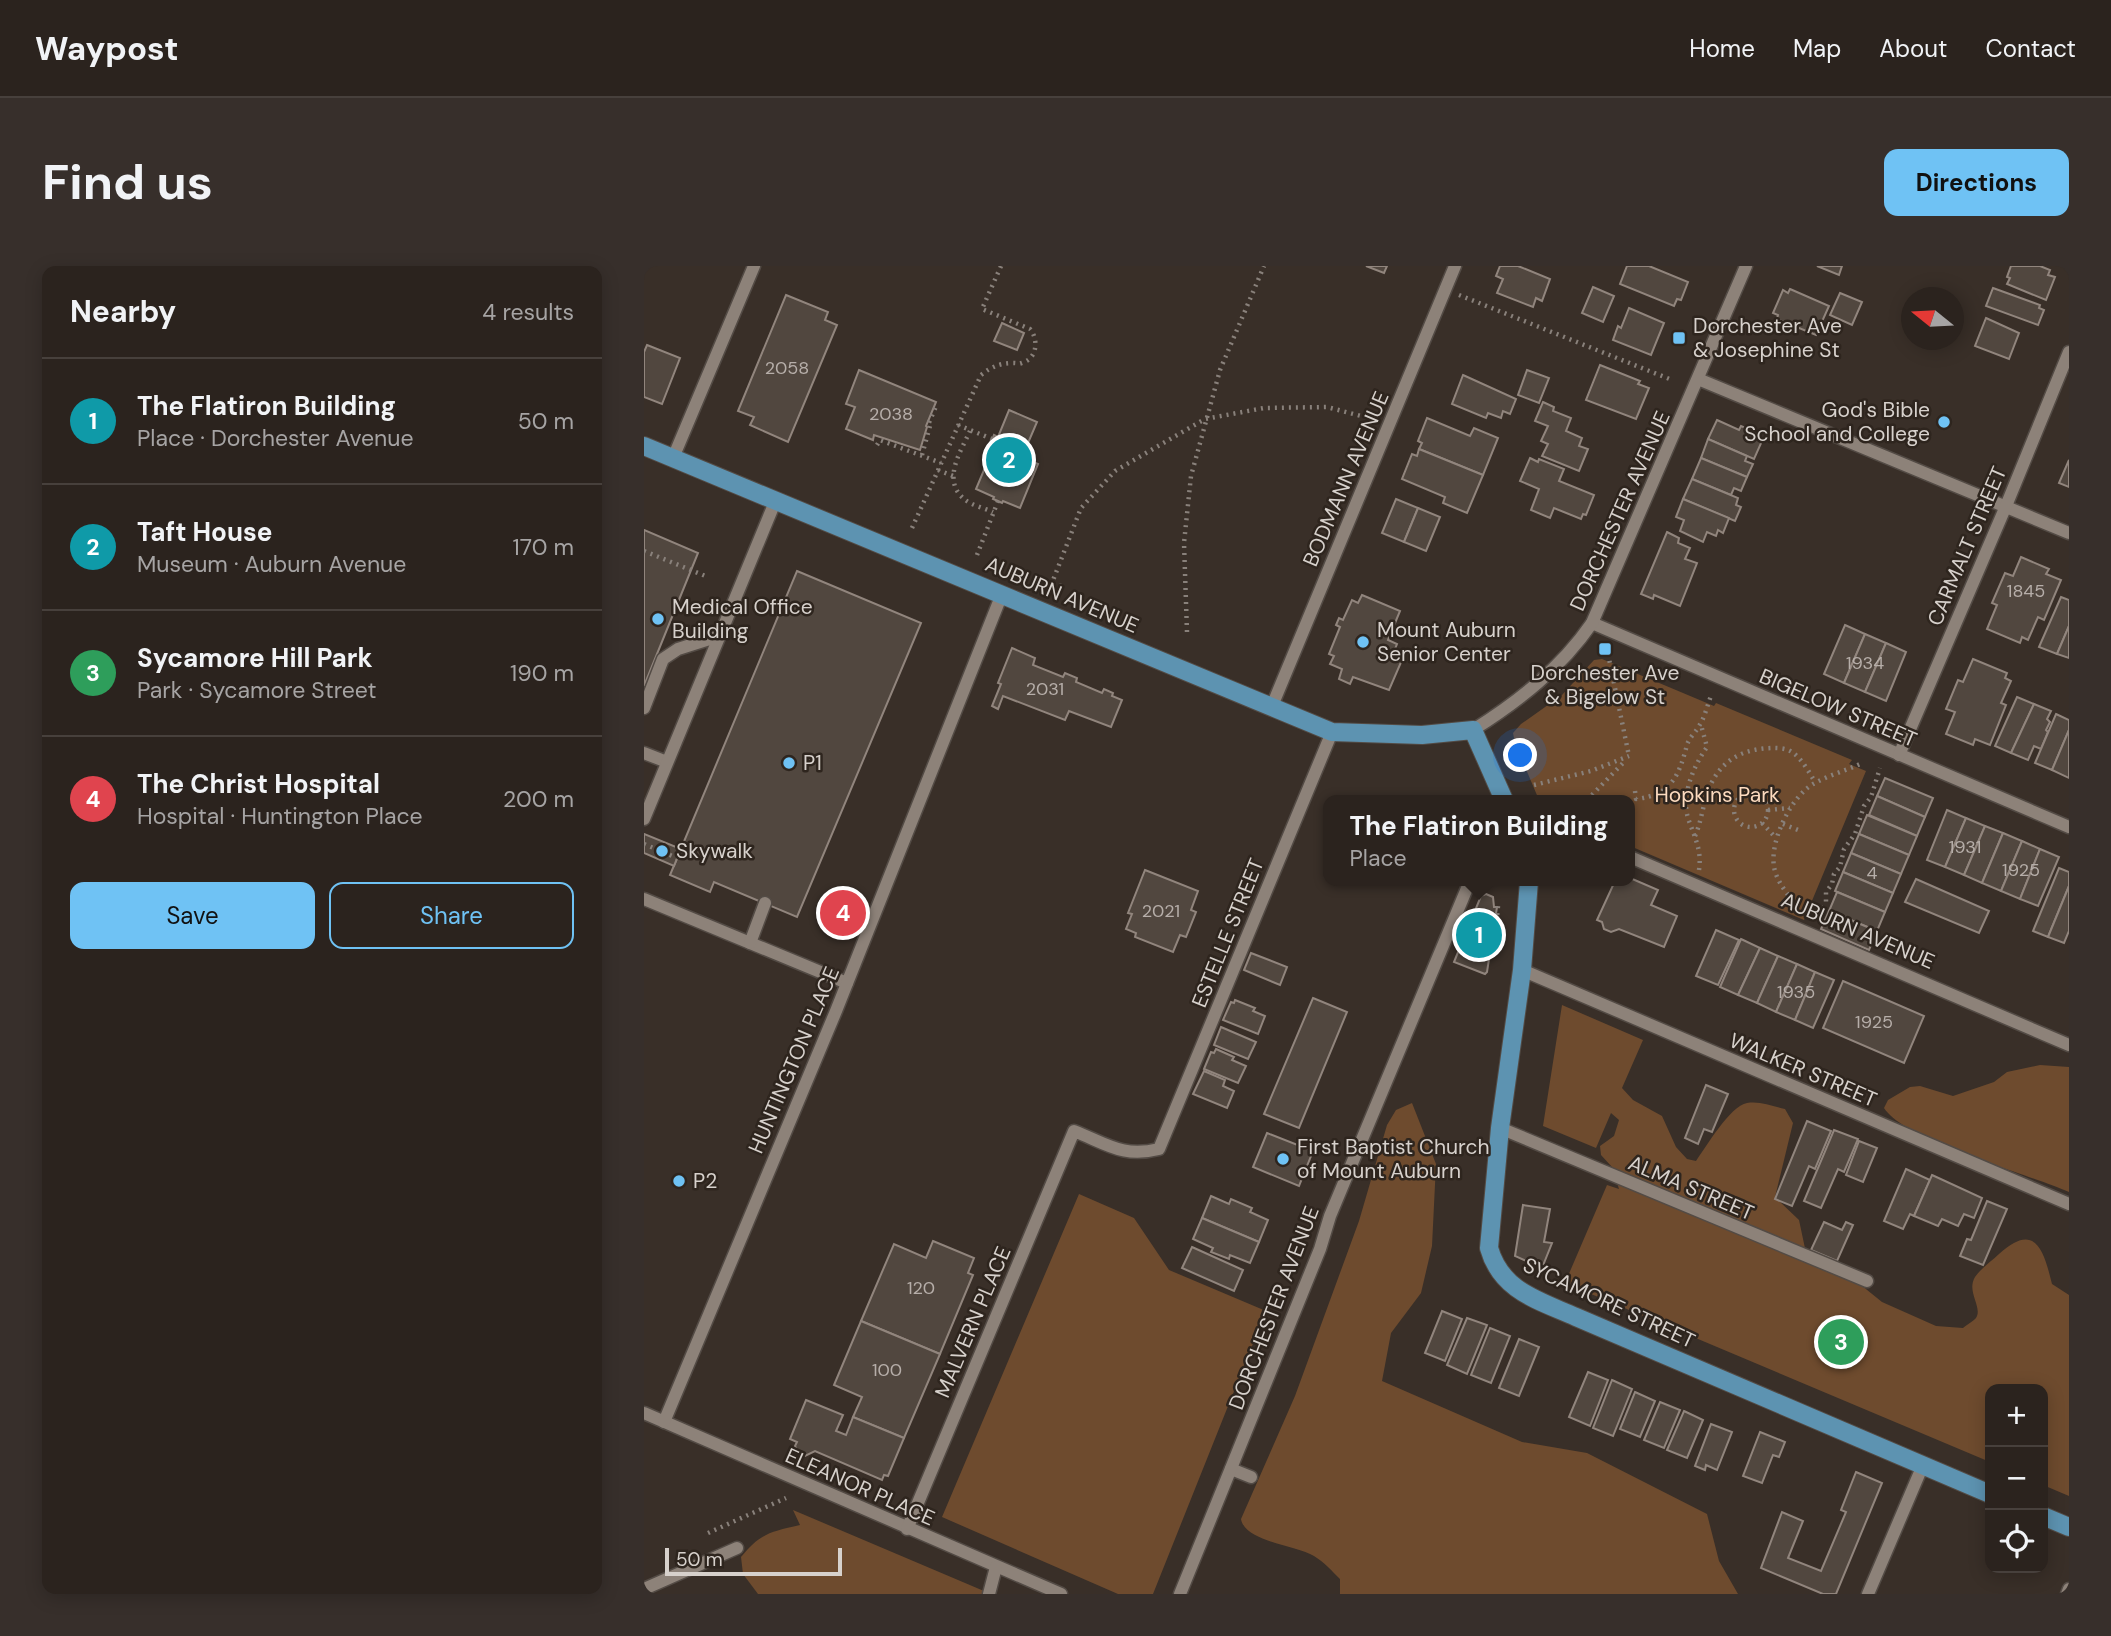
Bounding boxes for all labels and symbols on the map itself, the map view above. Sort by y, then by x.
north arrow [1901,287,1964,350]
place label: Dorchester Ave & Josephine St [1693,312,1842,364]
marker: Dorchester Ave & Josephine St [1671,330,1687,346]
house number: 2058 [765,356,809,380]
street label: BODMANN AVENUE [1296,387,1396,571]
place label: God's Bible School and College [1744,396,1930,448]
house number: 2038 [869,402,913,426]
street label: DORCHESTER AVENUE [1563,407,1677,615]
marker: God's Bible School and College [1936,414,1952,430]
pin: 2 [986,434,1032,486]
street label: CARMALT STREET [1921,462,2013,630]
street label: AUBURN AVENUE [981,550,1143,640]
house number: 1845 [2007,579,2045,603]
place label: Medical Office Building [672,593,813,645]
marker: Medical Office Building [650,611,666,627]
place label: Mount Auburn Senior Center [1377,616,1516,668]
marker: Mount Auburn Senior Center [1355,634,1371,650]
marker: Dorchester Ave & Bigelow St [1597,641,1613,657]
house number: 1934 [1846,651,1884,675]
place label: Dorchester Ave & Bigelow St [1531,659,1680,711]
street label: BIGELOW STREET [1755,662,1921,754]
house number: 2031 [1026,677,1064,701]
your location [1503,738,1537,772]
place label: P1 [803,749,822,777]
marker: P1 [781,755,797,771]
park label: Hopkins Park [1654,781,1780,809]
house number: 1931 [1949,835,1981,859]
place label: Skywalk [676,837,753,865]
marker: Skywalk [654,843,670,859]
street label: ESTELLE STREET [1185,854,1271,1012]
house number: 1925 [2002,858,2040,882]
house number: 4 [1867,861,1878,885]
street label: AUBURN AVENUE [1777,886,1939,976]
pin: 4 [820,887,866,939]
house number: 2021 [1142,899,1180,923]
pin: 1 [1456,909,1502,961]
street label: HUNTINGTON PLACE [742,962,846,1158]
house number: 1935 [1777,980,1815,1004]
house number: 1925 [1855,1010,1893,1034]
street label: WALKER STREET [1725,1026,1881,1114]
place label: First Baptist Church of Mount Auburn [1297,1133,1490,1185]
street label: ALMA STREET [1624,1149,1758,1227]
marker: First Baptist Church of Mount Auburn [1275,1151,1291,1167]
place label: P2 [693,1167,717,1195]
marker: P2 [671,1173,687,1189]
street label: DORCHESTER AVENUE [1222,1202,1326,1414]
street label: MALVERN PLACE [928,1242,1018,1402]
street label: SYCAMORE STREET [1518,1251,1700,1355]
house number: 120 [907,1276,935,1300]
pin: 3 [1818,1316,1864,1368]
house number: 100 [872,1358,902,1382]
street label: ELEANOR PLACE [781,1441,939,1533]
scale bar [665,1545,842,1577]

